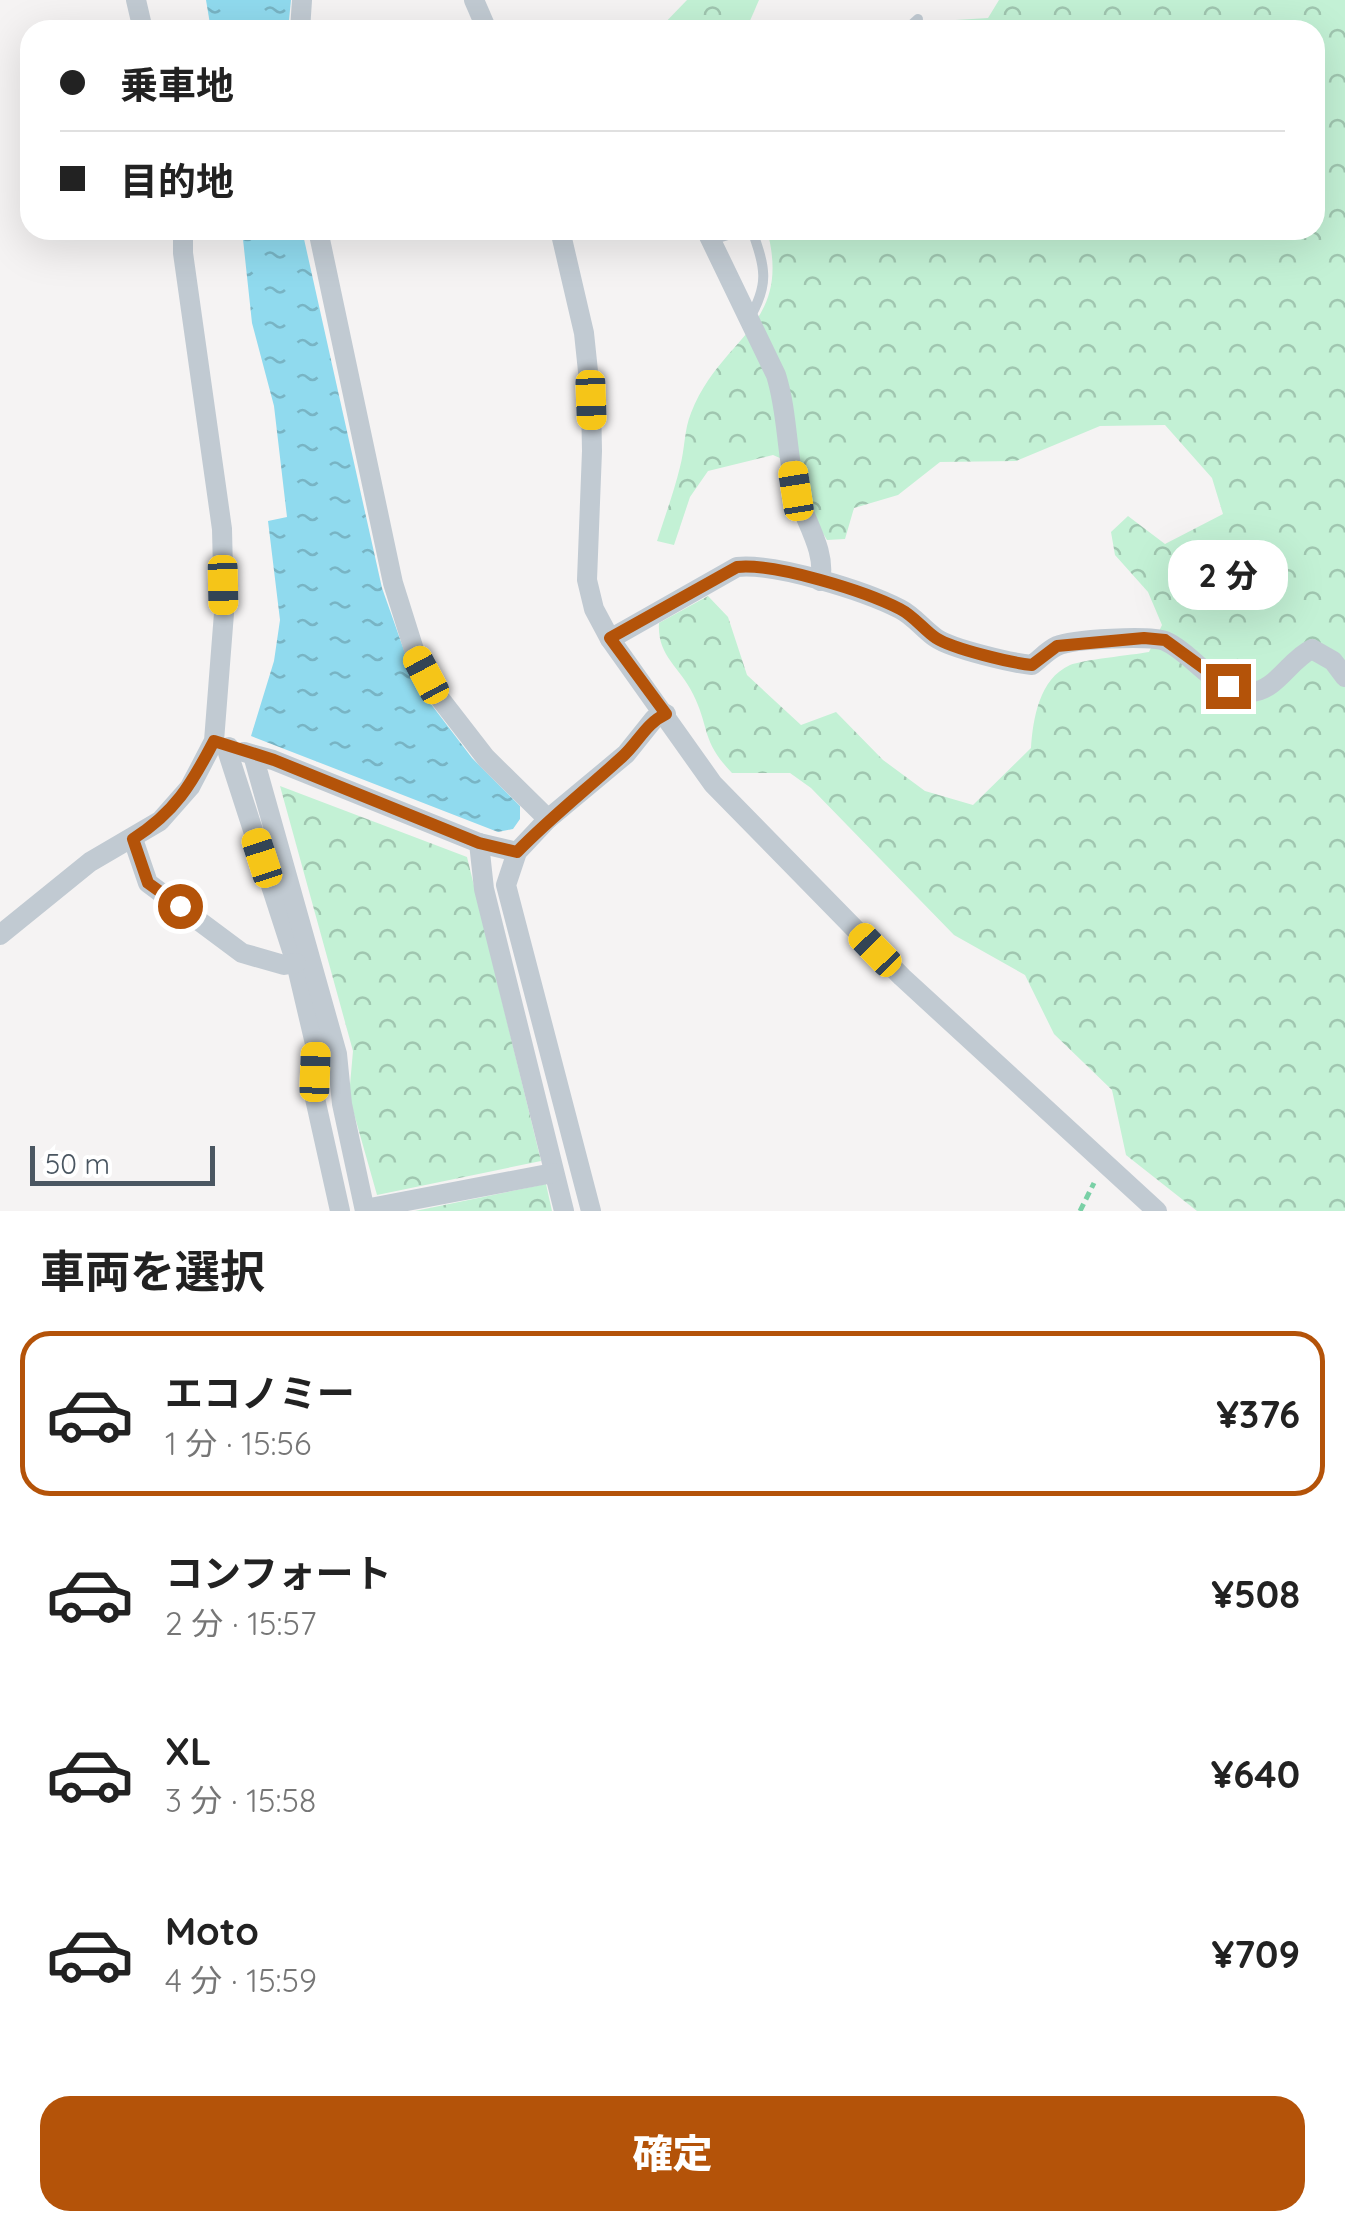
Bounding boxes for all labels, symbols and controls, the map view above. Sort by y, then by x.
text: 乗車地 [120,61,234,109]
text: 目的地 [120,157,234,205]
car [575,369,607,431]
car [776,459,816,523]
callout: 2 分 [1168,541,1288,611]
car [207,555,239,615]
text: 2 分 [1198,555,1258,595]
car [399,641,453,709]
route end [1206,664,1251,709]
car [238,825,286,891]
route start [158,884,203,929]
car [843,918,907,982]
car [299,1041,331,1103]
scale bar [30,1141,215,1186]
text: 50 m [45,1146,110,1181]
text: 車両を選択 [40,1243,265,1299]
icon: car [45,1369,135,1459]
text: エコノミー [165,1369,355,1417]
text: ¥376 [1216,1390,1300,1438]
text: 1 分 · 15:56 [165,1423,311,1463]
icon: car [45,1549,135,1639]
text: コンフォート [165,1549,392,1597]
text: ¥508 [1211,1570,1300,1618]
text: 2 分 · 15:57 [165,1603,316,1643]
text: XL [165,1727,211,1775]
icon: car [45,1729,135,1819]
text: ¥640 [1211,1750,1300,1798]
text: 3 分 · 15:58 [165,1780,316,1820]
text: Moto [165,1907,259,1955]
icon: car [45,1909,135,1999]
text: ¥709 [1212,1930,1300,1978]
text: 4 分 · 15:59 [165,1960,317,2000]
button: 確定 [40,2096,1305,2211]

